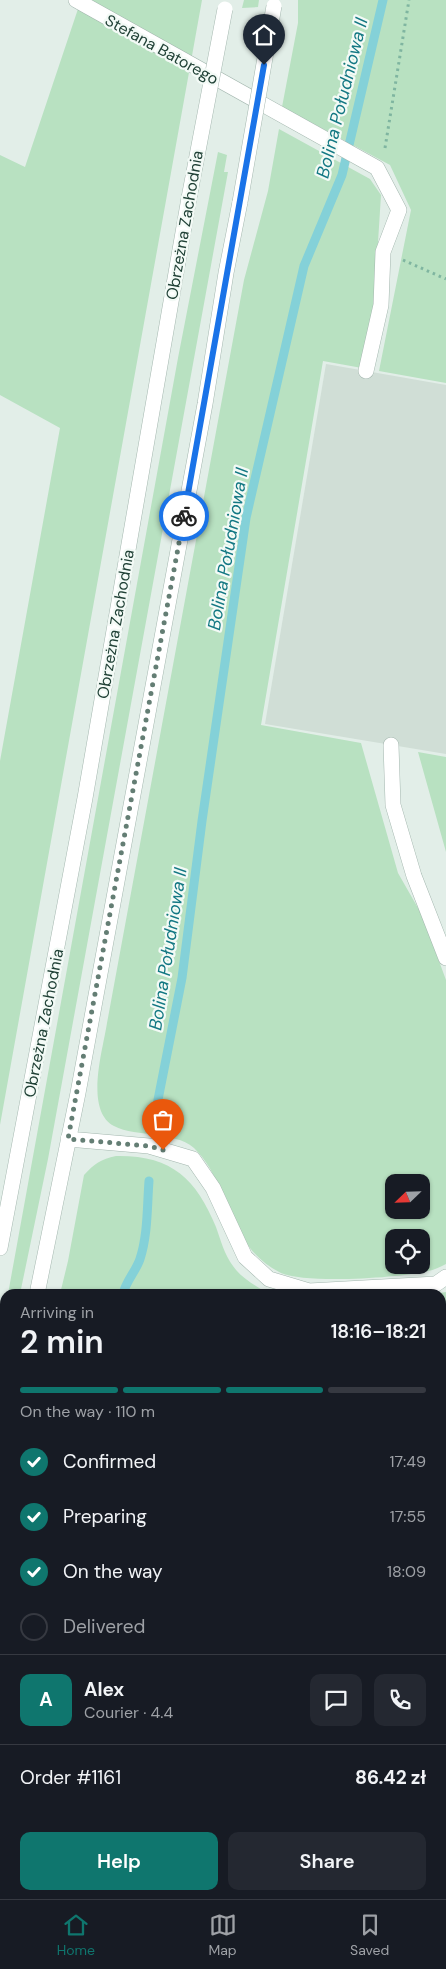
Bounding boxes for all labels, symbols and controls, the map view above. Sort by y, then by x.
street label: Stefana Batorego [101,10,222,89]
pin [243,14,285,65]
water label: Bolina Południowa II [310,15,374,181]
icon: home [250,21,278,49]
street label: Obrzeżna Zachodnia [161,149,208,301]
water label: Bolina Południowa II [202,465,254,632]
courier [159,491,209,541]
icon: bike [170,502,198,530]
street label: Obrzeżna Zachodnia [92,548,139,700]
water label: Bolina Południowa II [143,865,193,1032]
street label: Obrzeżna Zachodnia [19,947,68,1099]
pin [142,1099,184,1150]
icon: bag [149,1106,177,1134]
north arrow [385,1174,430,1219]
map controls [385,1174,430,1274]
button: locate [385,1229,430,1274]
text: Arriving in [20,1302,94,1323]
text: 18:16–18:21 [331,1319,426,1344]
text: 2 min [20,1321,104,1363]
text: On the way · 110 m [20,1401,155,1422]
icon: check [20,1448,48,1476]
text: Confirmed [63,1449,156,1474]
text: 17:49 [389,1451,426,1472]
icon: check [20,1503,48,1531]
text: Preparing [63,1504,147,1529]
text: 17:55 [390,1506,426,1527]
icon: check [20,1558,48,1586]
text: On the way [63,1559,163,1584]
text: 18:09 [387,1561,426,1582]
text: Delivered [63,1614,145,1639]
button: chat [310,1674,362,1726]
button: phone [374,1674,426,1726]
text: Alex [84,1677,124,1702]
text: A [39,1687,53,1712]
text: Courier · 4.4 [84,1702,173,1723]
text: Order #1161 [20,1765,121,1790]
text: 86.42 zł [355,1765,426,1790]
button: Help [20,1832,218,1890]
button: Share [228,1832,426,1890]
tab: Home [57,1911,95,1959]
tab: Map [208,1911,237,1959]
tab: Saved [350,1911,389,1959]

